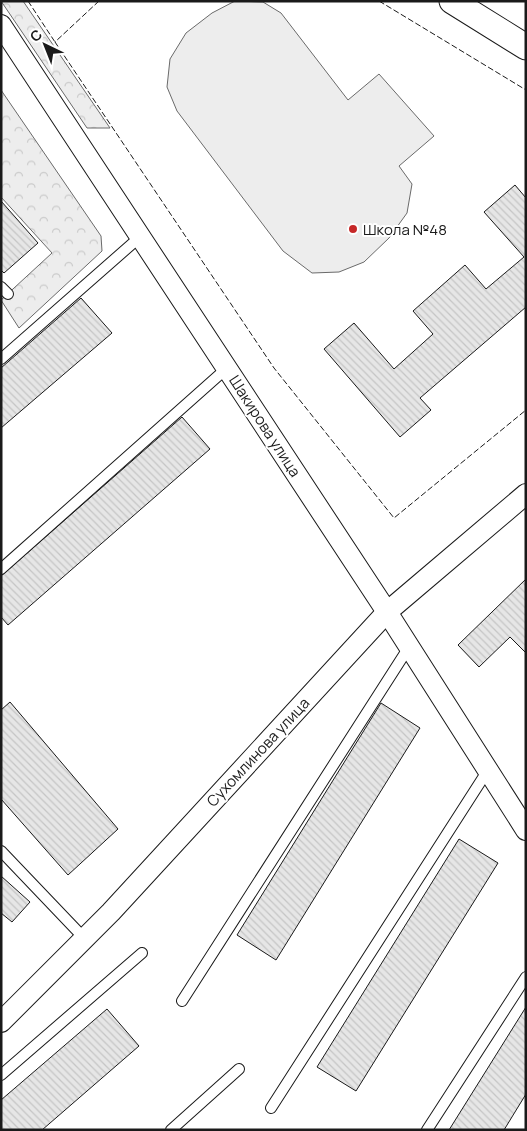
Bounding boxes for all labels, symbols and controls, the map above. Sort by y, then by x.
north arrow [20,20,70,70]
text: С [26,25,46,46]
place label: Школа №48 [363,219,447,240]
marker: Школа №48 [347,223,359,235]
street label: Шакирова улица [224,371,306,481]
street label: Сухомлинова улица [202,693,314,811]

